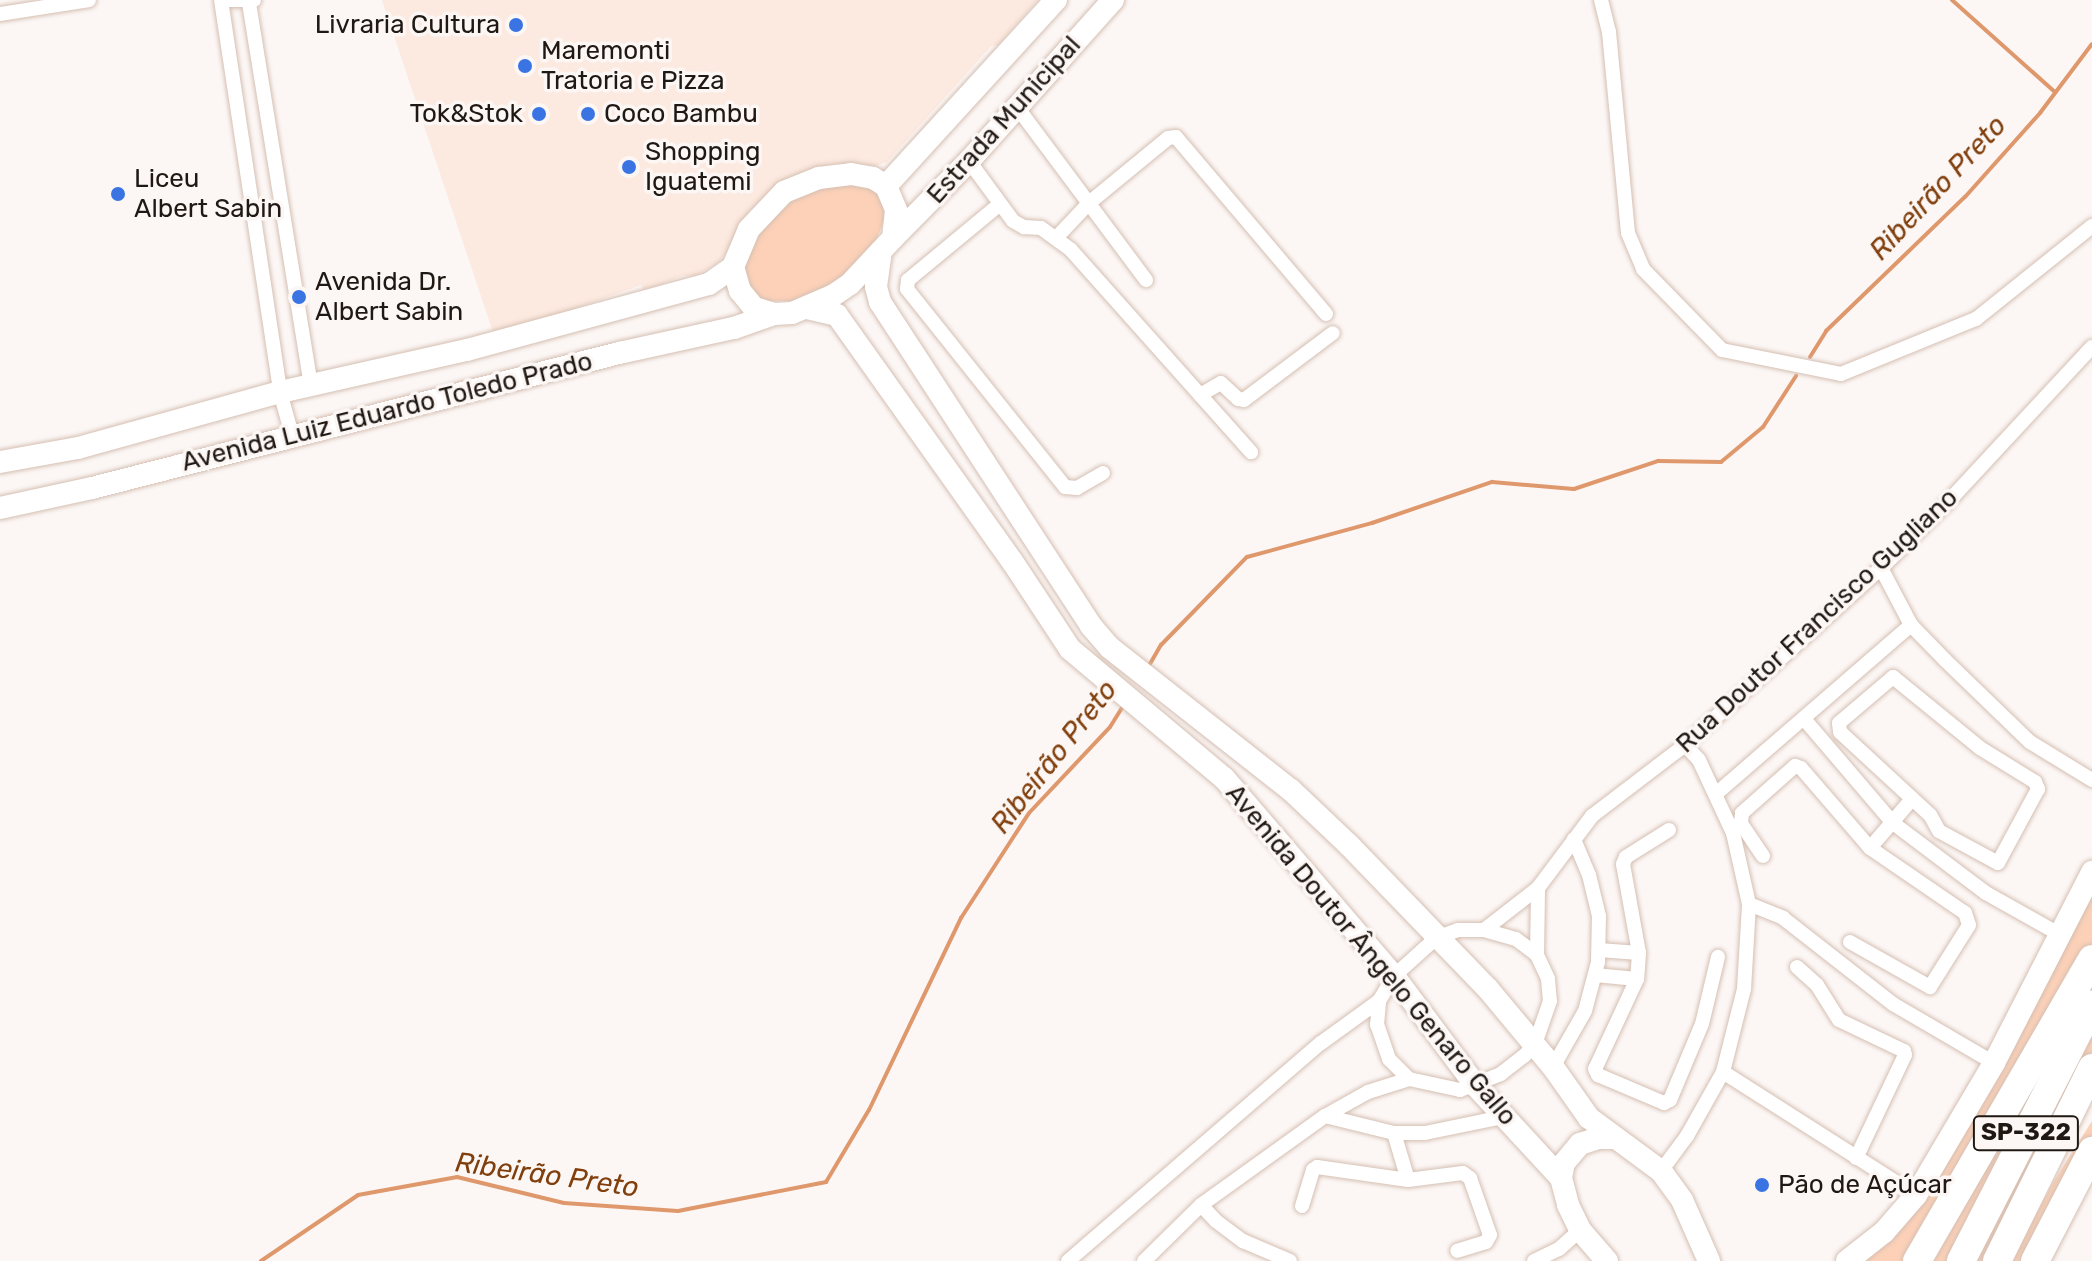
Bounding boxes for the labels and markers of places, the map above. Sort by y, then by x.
place label: Livraria Cultura [315,9,500,41]
marker: Livraria Cultura [507,16,525,34]
place label: Maremonti Tratoria e Pizza [541,35,725,96]
marker: Maremonti Tratoria e Pizza [516,57,534,75]
place label: Tok&Stok [409,98,523,130]
place label: Coco Bambu [604,98,758,130]
marker: Tok&Stok [530,105,548,123]
marker: Coco Bambu [579,105,597,123]
place label: Shopping Iguatemi [645,136,760,198]
marker: Shopping Iguatemi [620,158,638,176]
place label: Liceu Albert Sabin [134,163,282,224]
marker: Liceu Albert Sabin [109,185,127,203]
place label: Avenida Dr. Albert Sabin [315,266,463,328]
marker: Avenida Dr. Albert Sabin [290,288,308,306]
place label: Pão de Açúcar [1778,1169,1952,1201]
marker: Pão de Açúcar [1753,1176,1771,1194]

